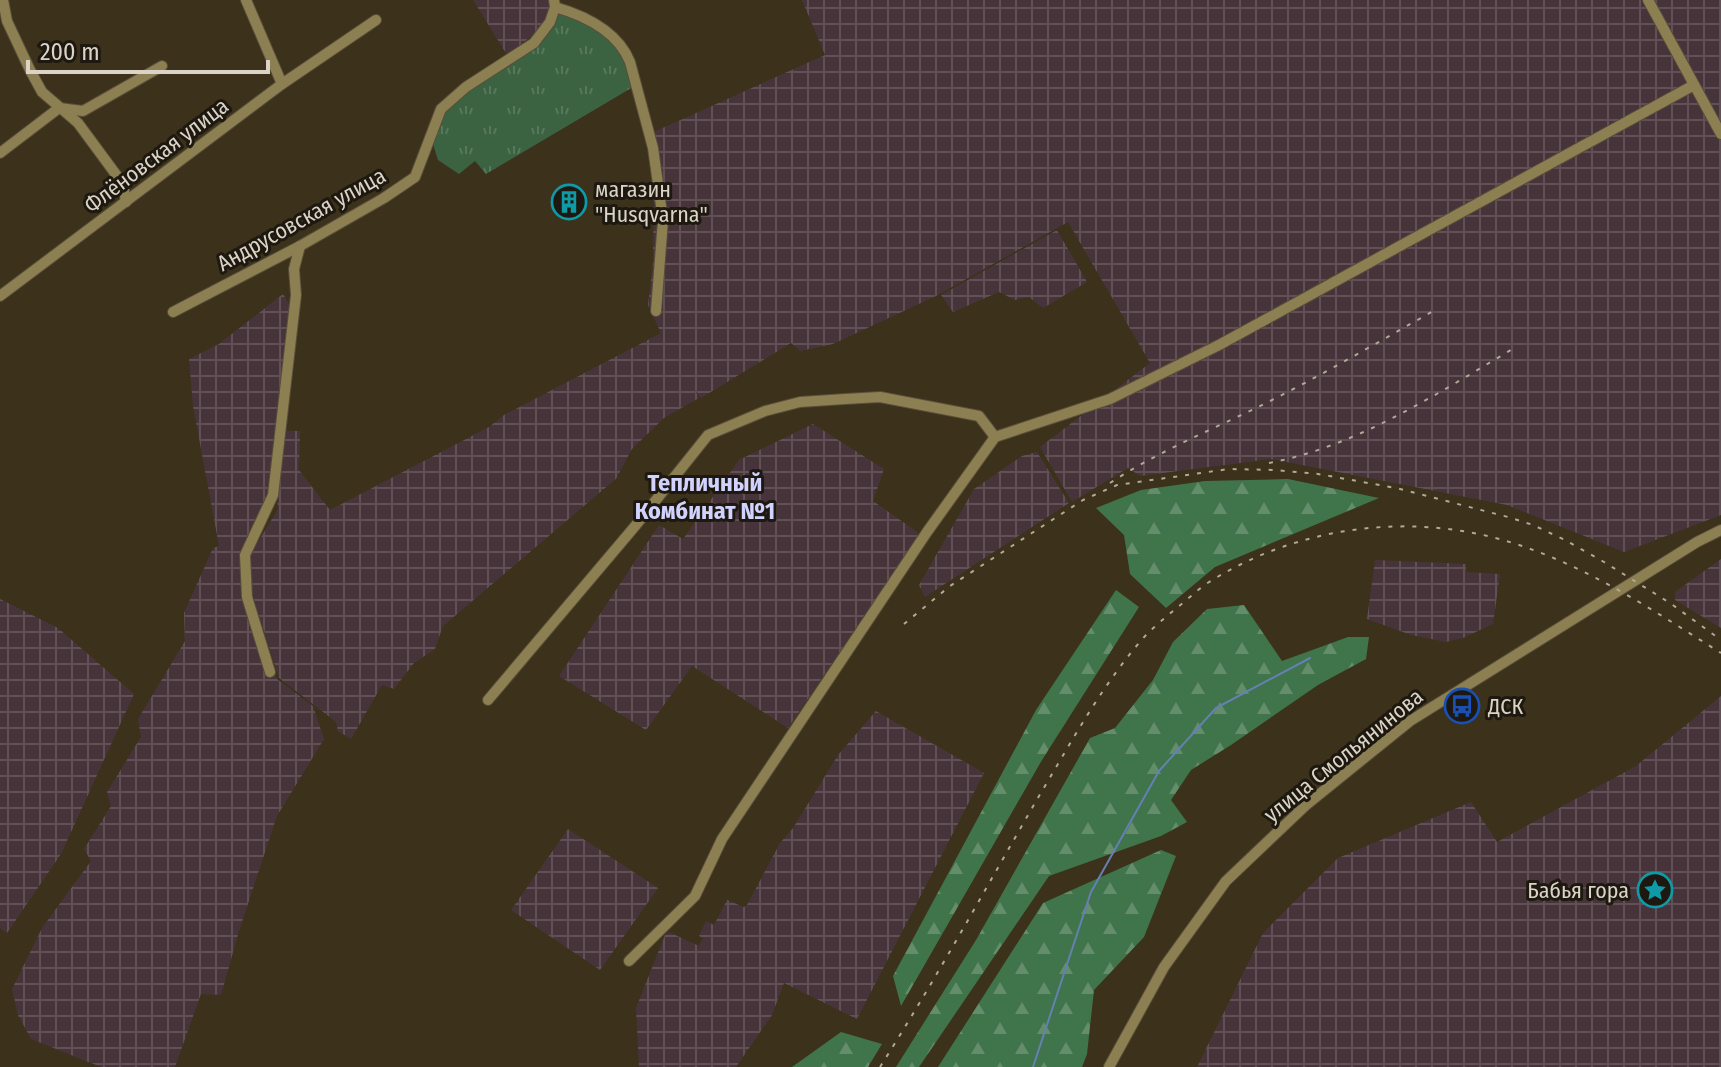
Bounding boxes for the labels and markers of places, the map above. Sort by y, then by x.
place label: магазин "Husqvarna" [595,176,708,228]
building icon: магазин "Husqvarna" [550,183,588,221]
bus stop icon: ДСК [1443,687,1481,725]
place label: ДСК [1487,693,1523,720]
place icon: Бабья гора [1636,871,1674,909]
place label: Бабья гора [1527,877,1629,904]

